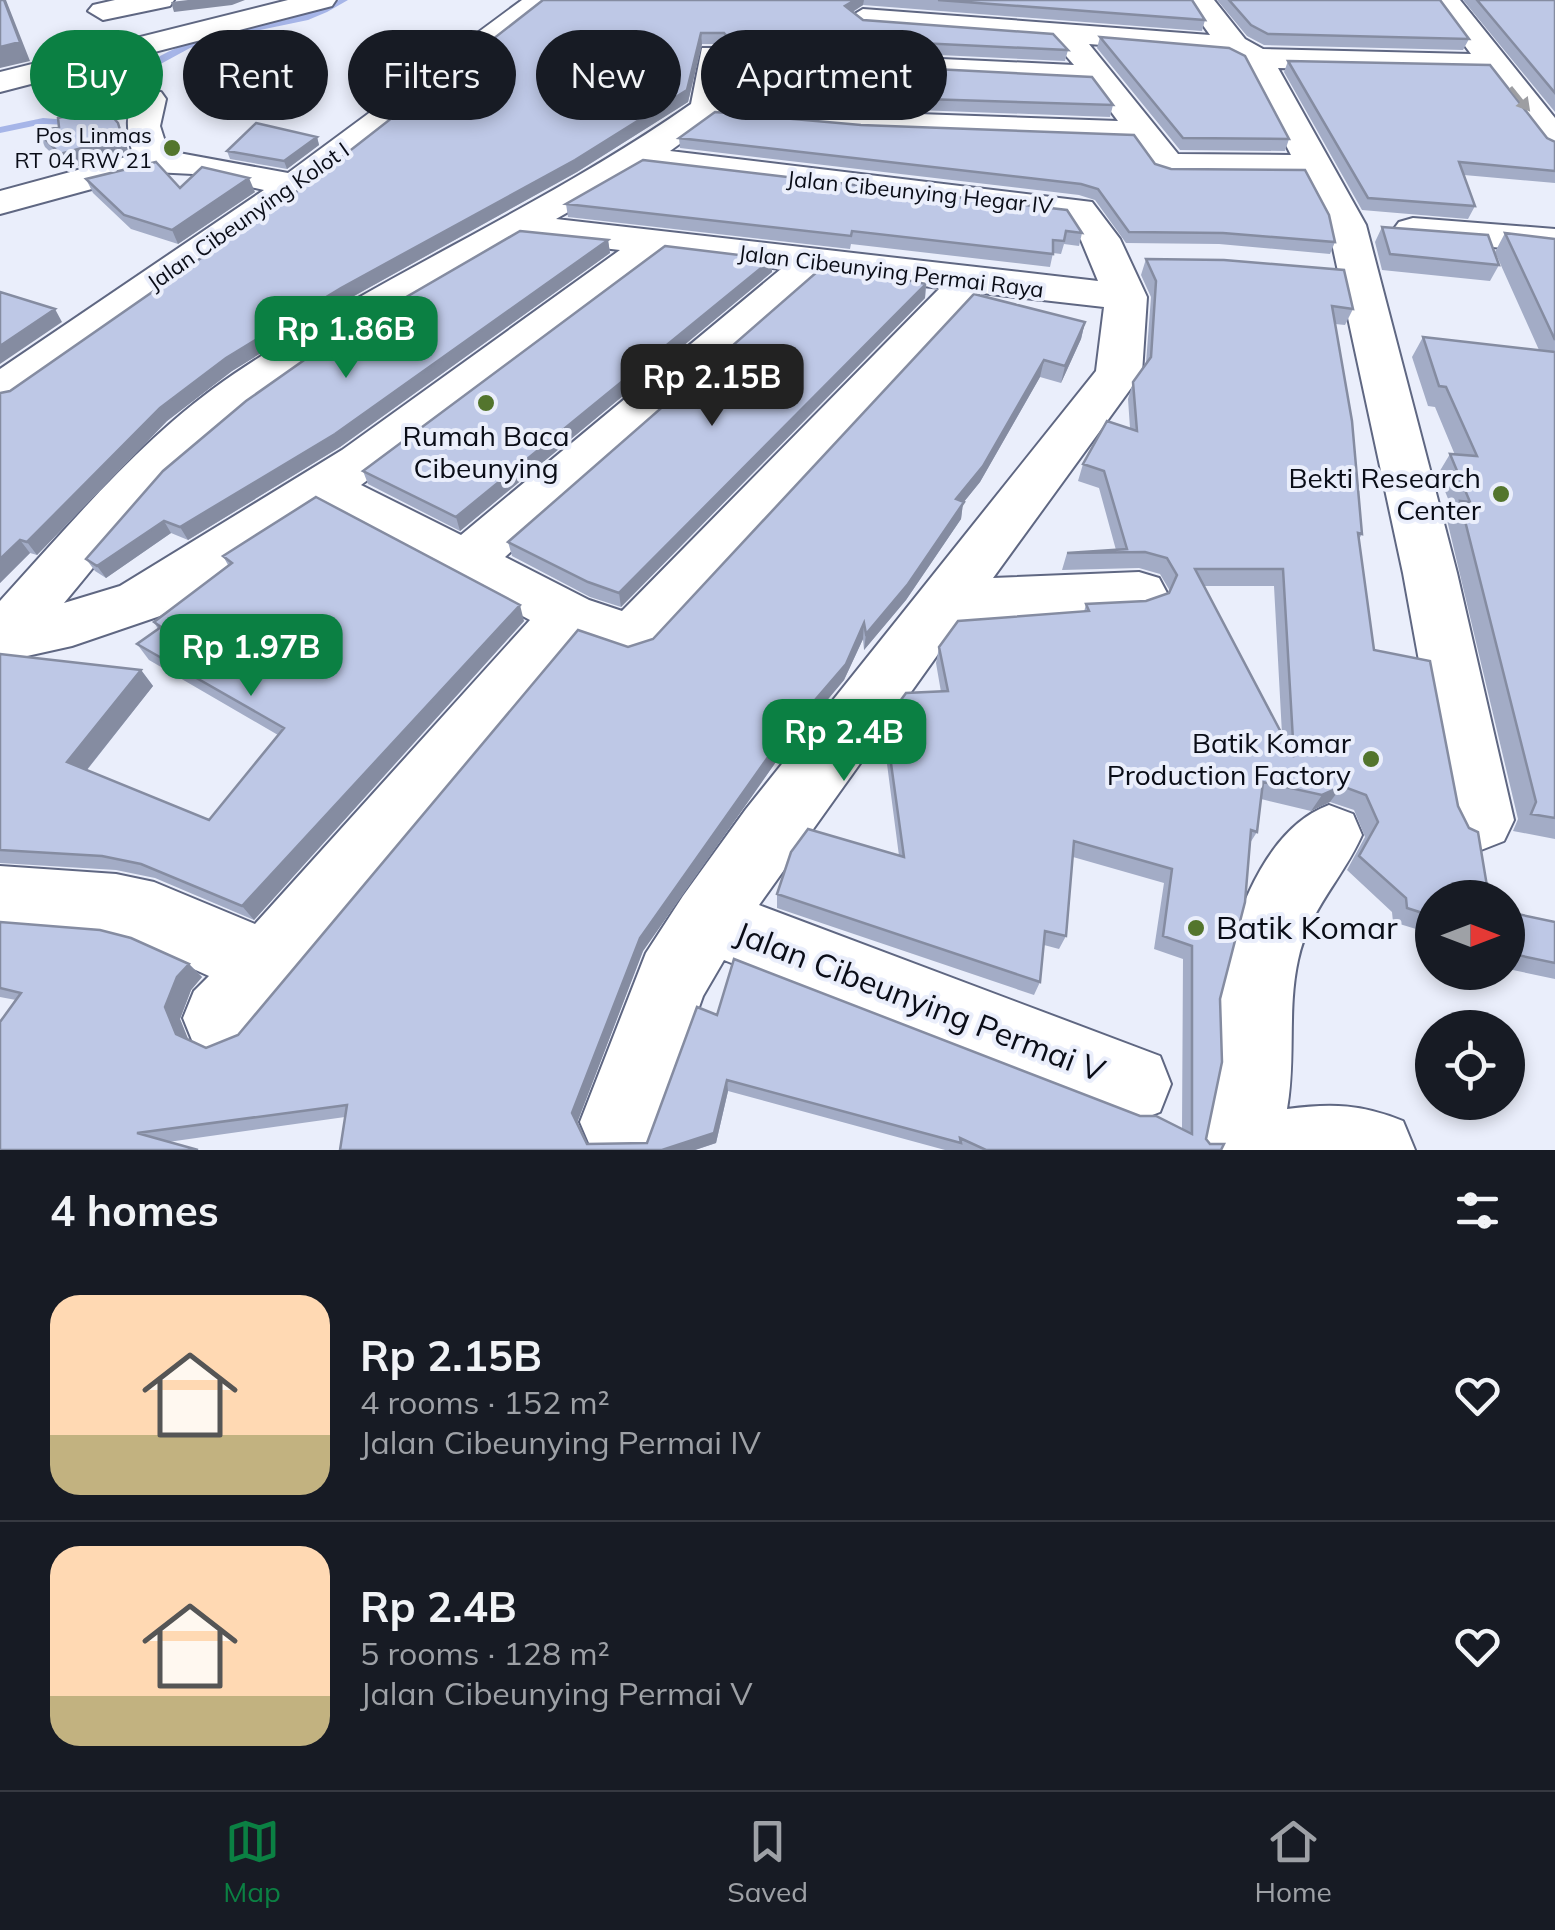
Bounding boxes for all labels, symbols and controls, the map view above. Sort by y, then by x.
chip: Buy [30,30,163,120]
chip: Rent [183,30,328,120]
chip: Filters [348,30,516,120]
chip: New [536,30,681,120]
chip: Apartment [701,30,947,120]
one-way arrow [1509,87,1531,112]
place label: Pos Linmas RT 04 RW 21 [14,121,152,174]
street label: Jalan Cibeunying Kolot I [142,136,354,296]
marker: Pos Linmas RT 04 RW 21 [161,137,183,159]
street label: Jalan Cibeunying Hegar IV [786,164,1055,220]
street label: Jalan Cibeunying Permai Raya [737,238,1045,304]
pin: Rp 1.86B [243,296,449,381]
text: Rp 1.86B [277,308,415,348]
pin: Rp 2.15B [609,344,815,429]
text: Rp 2.15B [643,356,781,396]
marker: Rumah Baca Cibeunying [475,392,497,414]
place label: Rumah Baca Cibeunying [402,418,570,485]
place label: Bekti Research Center [1288,460,1482,527]
marker: Bekti Research Center [1490,483,1512,505]
pin: Rp 1.97B [148,614,354,699]
text: Rp 1.97B [182,626,320,666]
pin: Rp 2.4B [752,699,936,784]
text: Rp 2.4B [784,711,904,751]
place label: Batik Komar Production Factory [1107,725,1352,792]
marker: Batik Komar Production Factory [1360,748,1382,770]
north arrow [1415,880,1525,990]
map controls [1415,880,1525,1120]
place label: Batik Komar [1216,907,1398,947]
street label: Jalan Cibeunying Permai V [730,912,1111,1090]
marker: Batik Komar [1185,917,1207,939]
button: locate [1415,1010,1525,1120]
icon: filters [1450,1183,1505,1238]
text: 4 homes [50,1184,219,1237]
text: Rp 2.15B [360,1329,542,1382]
icon: home [130,1335,250,1455]
icon: heart [1450,1368,1505,1423]
text: 4 rooms · 152 m² [360,1382,610,1422]
text: Jalan Cibeunying Permai IV [360,1422,761,1462]
text: Rp 2.4B [360,1580,517,1633]
icon: home [130,1586,250,1706]
icon: heart [1450,1619,1505,1674]
text: 5 rooms · 128 m² [360,1633,610,1673]
text: Jalan Cibeunying Permai V [360,1673,753,1713]
tab: Map [223,1814,281,1909]
tab: Saved [727,1814,808,1909]
tab: Home [1254,1814,1332,1909]

